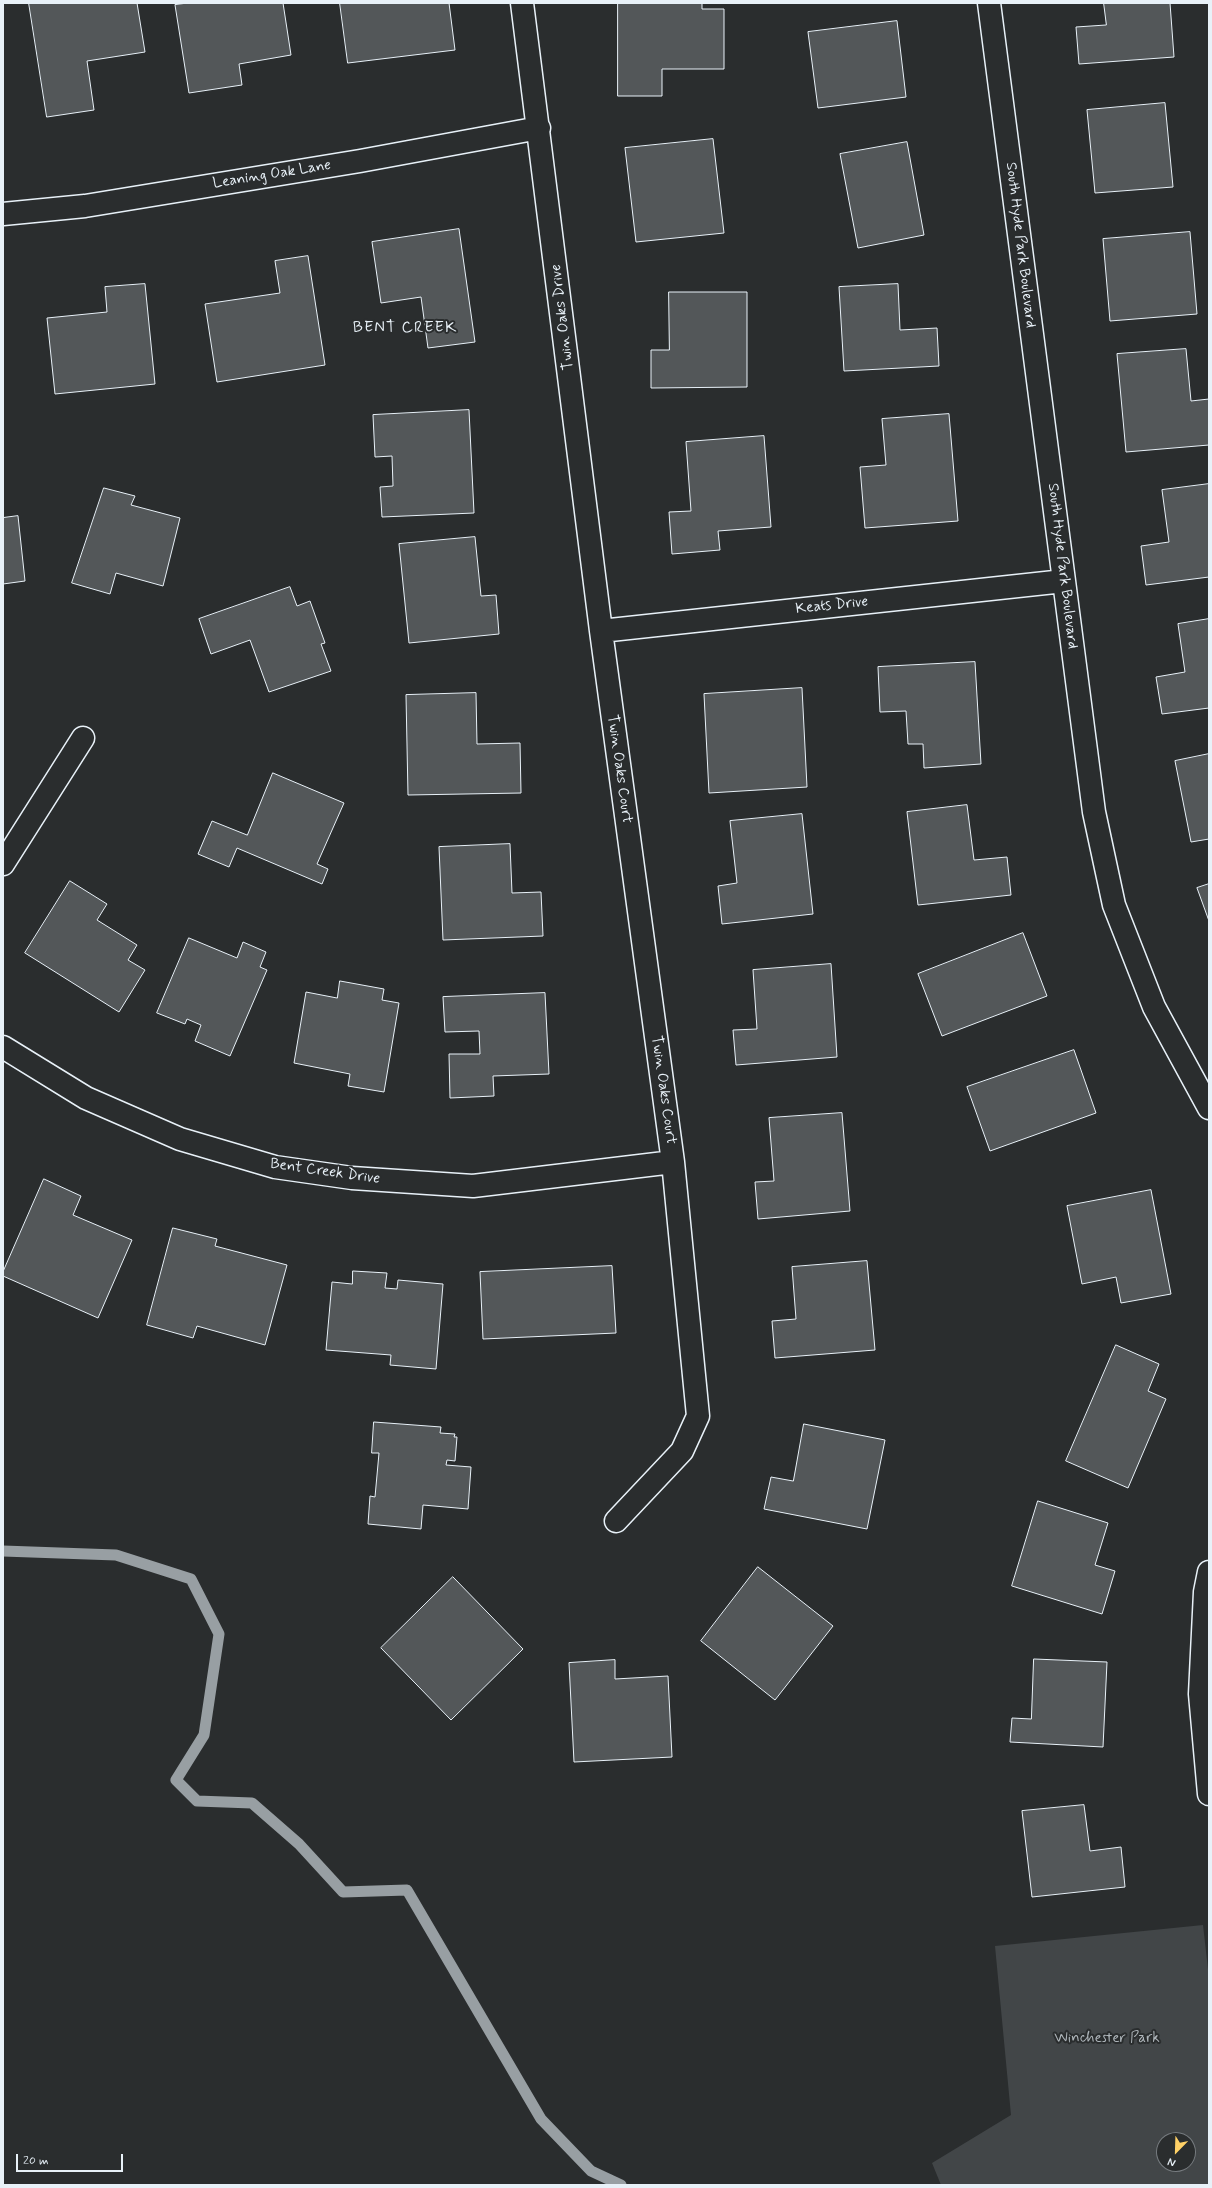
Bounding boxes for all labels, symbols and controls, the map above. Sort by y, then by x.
street label: Leaning Oak Lane [212,157,332,193]
street label: South Hyde Park Boulevard [1001,161,1039,329]
street label: Twin Oaks Drive [548,263,578,371]
district label: BENT CREEK [352,319,458,339]
street label: South Hyde Park Boulevard [1043,482,1081,650]
street label: Keats Drive [795,593,869,619]
street label: Twin Oaks Court [602,714,636,824]
street label: Twin Oaks Court [646,1035,680,1145]
street label: Bent Creek Drive [269,1155,381,1189]
park label: Winchester Park [1054,2030,1160,2048]
north arrow [1156,2132,1196,2172]
scale bar [18,2146,125,2172]
text: 20 m [23,2153,49,2169]
text: N [1166,2154,1178,2170]

